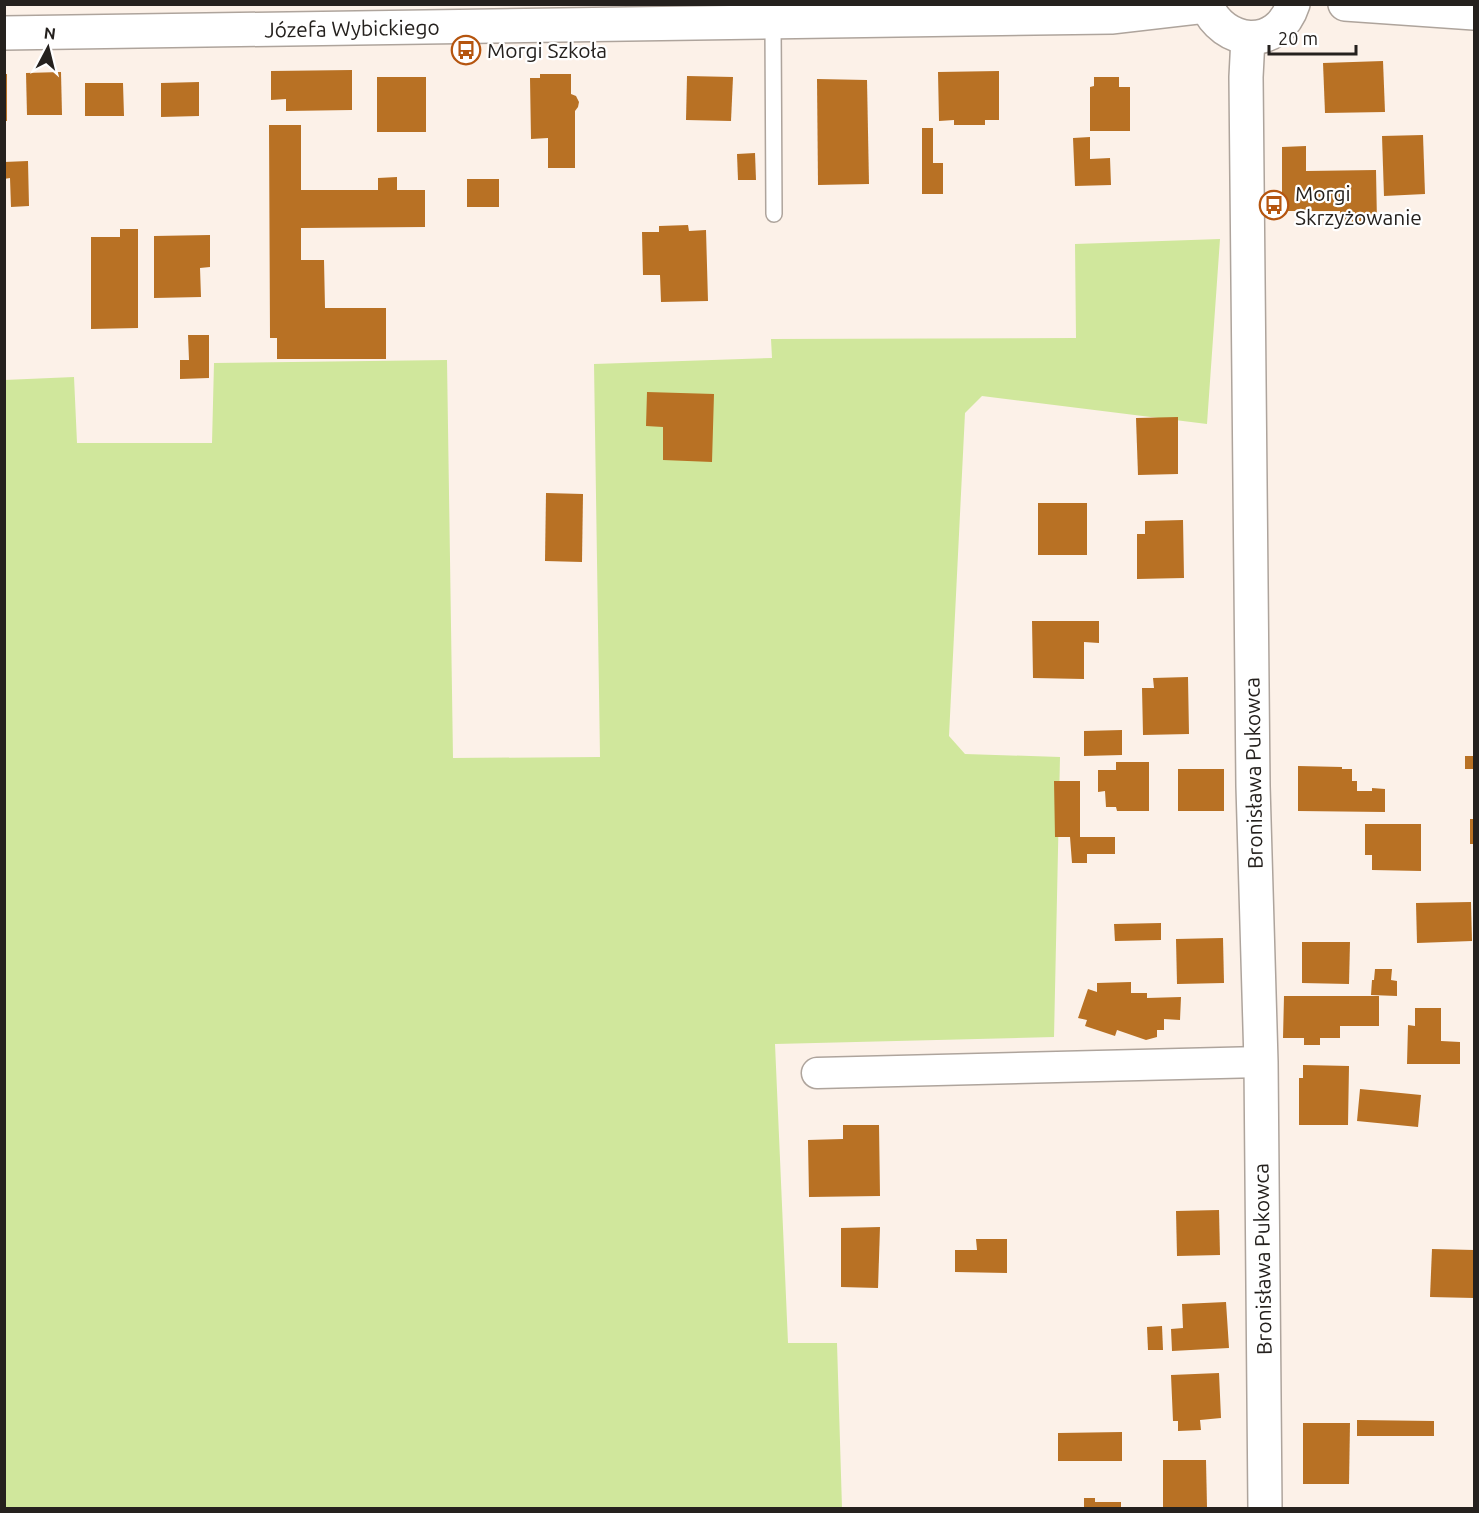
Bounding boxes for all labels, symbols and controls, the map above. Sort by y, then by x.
street label: Józefa Wybickiego [264,14,440,42]
north arrow [18,18,78,78]
scale bar [1269,18,1356,56]
text: N [43,23,57,43]
text: 20 m [1278,28,1318,48]
bus stop icon: Morgi Szkoła [450,34,482,66]
place label: Morgi Szkoła [487,38,607,62]
place label: Morgi Skrzyżowanie [1295,181,1422,229]
bus stop icon: Morgi Skrzyżowanie [1258,189,1290,221]
street label: Bronisława Pukowca [1239,677,1267,869]
street label: Bronisława Pukowca [1248,1163,1276,1355]

